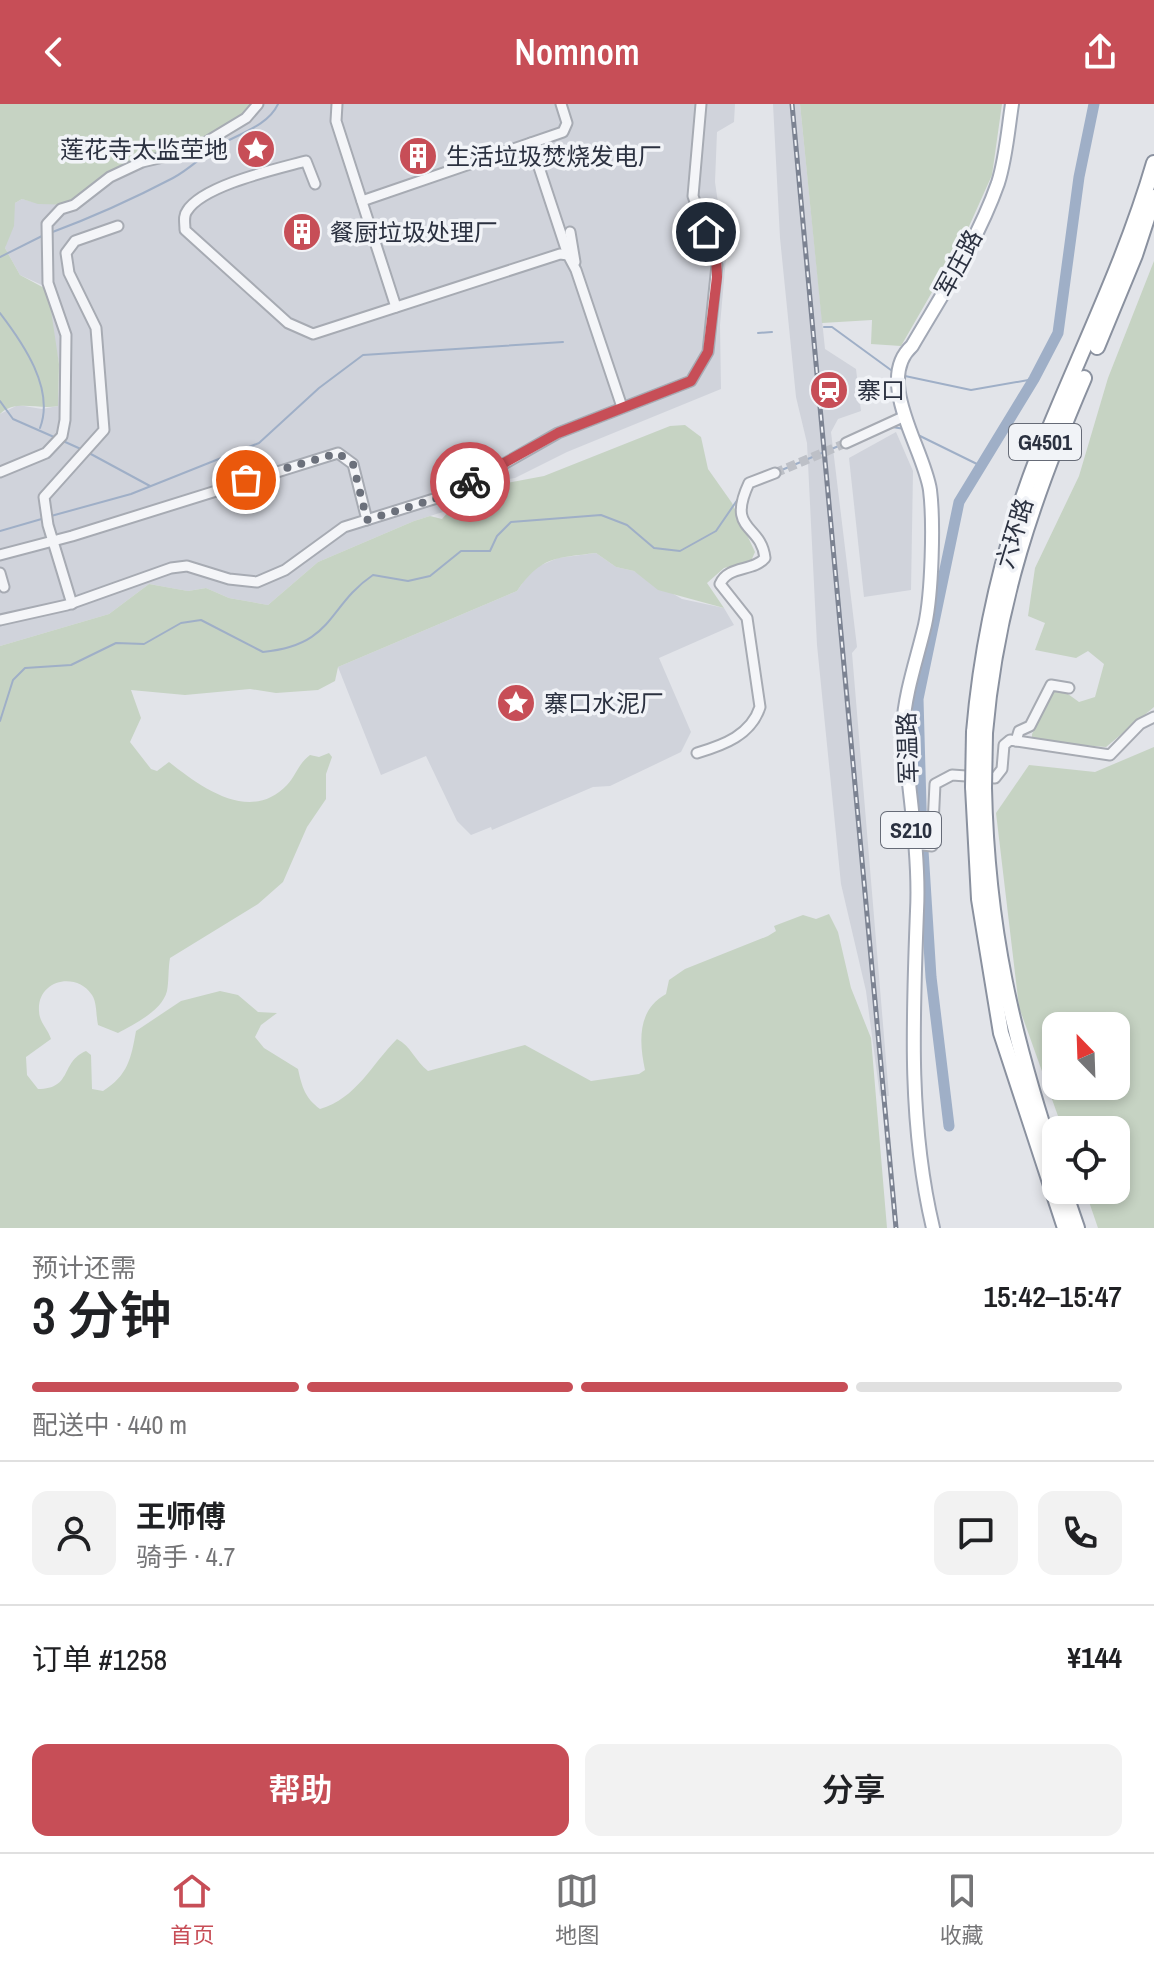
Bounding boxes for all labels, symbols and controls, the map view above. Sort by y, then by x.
text: Nomnom [514,28,640,76]
icon: back [32,30,76,74]
icon: share [1078,30,1122,74]
place icon: 莲花寺太监茔地 [235,128,277,170]
place label: 莲花寺太监茔地 [60,133,228,165]
building icon: 生活垃圾焚烧发电厂 [397,135,439,177]
place label: 生活垃圾焚烧发电厂 [446,140,662,172]
pin [672,198,740,266]
icon: home [684,210,728,254]
building icon: 餐厨垃圾处理厂 [281,211,323,253]
place label: 餐厨垃圾处理厂 [330,216,498,248]
street label: 军庄路 [927,224,989,302]
station icon: 寨口 [808,369,850,411]
place label: 寨口 [857,374,905,406]
road number: G4501 [1009,424,1081,460]
courier [430,442,510,522]
pin [212,446,280,514]
icon: bag [224,458,268,502]
icon: bike [448,460,492,504]
street label: 六环路 [988,494,1040,572]
place icon: 寨口水泥厂 [495,682,537,724]
place label: 寨口水泥厂 [544,687,664,719]
street label: 军温路 [890,711,924,785]
road number: S210 [881,812,941,848]
north arrow [1042,1012,1130,1100]
map controls [1042,1012,1130,1204]
button: locate [1042,1116,1130,1204]
text: 预计还需 [32,1250,136,1285]
text: 15:42–15:47 [983,1276,1122,1316]
text: 3 分钟 [32,1280,172,1350]
text: 配送中 · 440 m [32,1407,187,1442]
button: person [32,1491,116,1575]
button: chat [934,1491,1018,1575]
button: phone [1038,1491,1122,1575]
text: 王师傅 [136,1496,226,1536]
text: 骑手 · 4.7 [136,1539,235,1574]
text: ¥144 [1067,1637,1122,1677]
text: 订单 #1258 [32,1639,167,1679]
button: 帮助 [32,1744,569,1836]
button: 分享 [585,1744,1122,1836]
tab: 首页 [170,1869,214,1950]
tab: 地图 [555,1869,599,1950]
tab: 收藏 [940,1869,984,1950]

